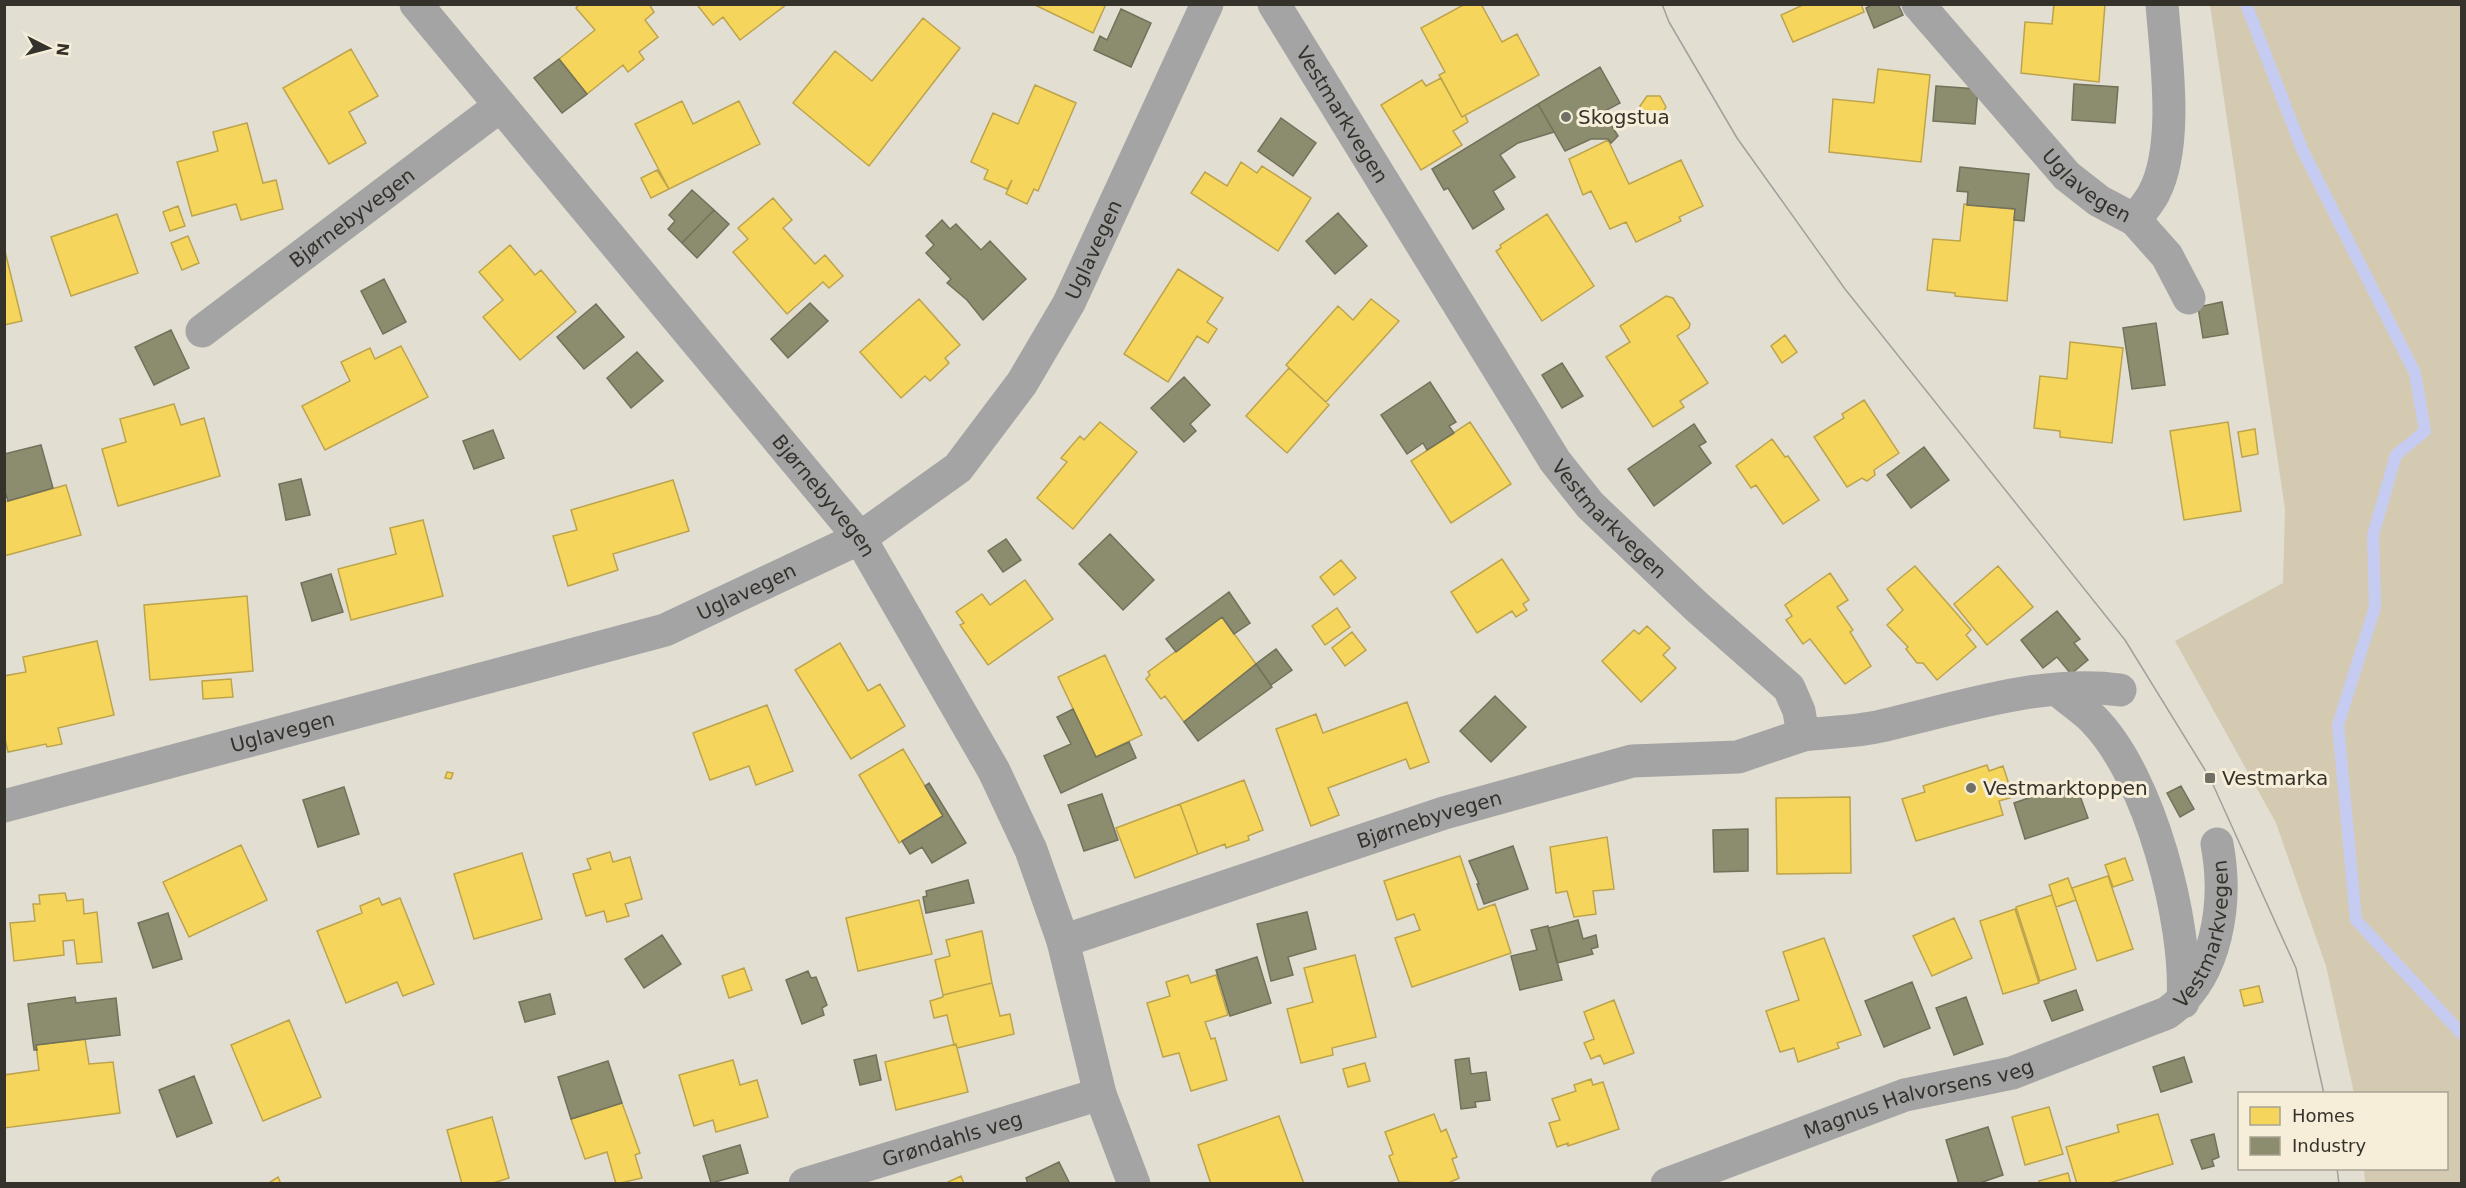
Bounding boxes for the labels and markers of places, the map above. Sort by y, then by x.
place label: Skogstua [1578,105,1670,129]
marker: Skogstua [1559,110,1573,124]
place label: Vestmarka [2222,766,2328,790]
marker: Vestmarka [2203,771,2217,785]
place label: Vestmarktoppen [1983,776,2148,800]
marker: Vestmarktoppen [1964,781,1978,795]

